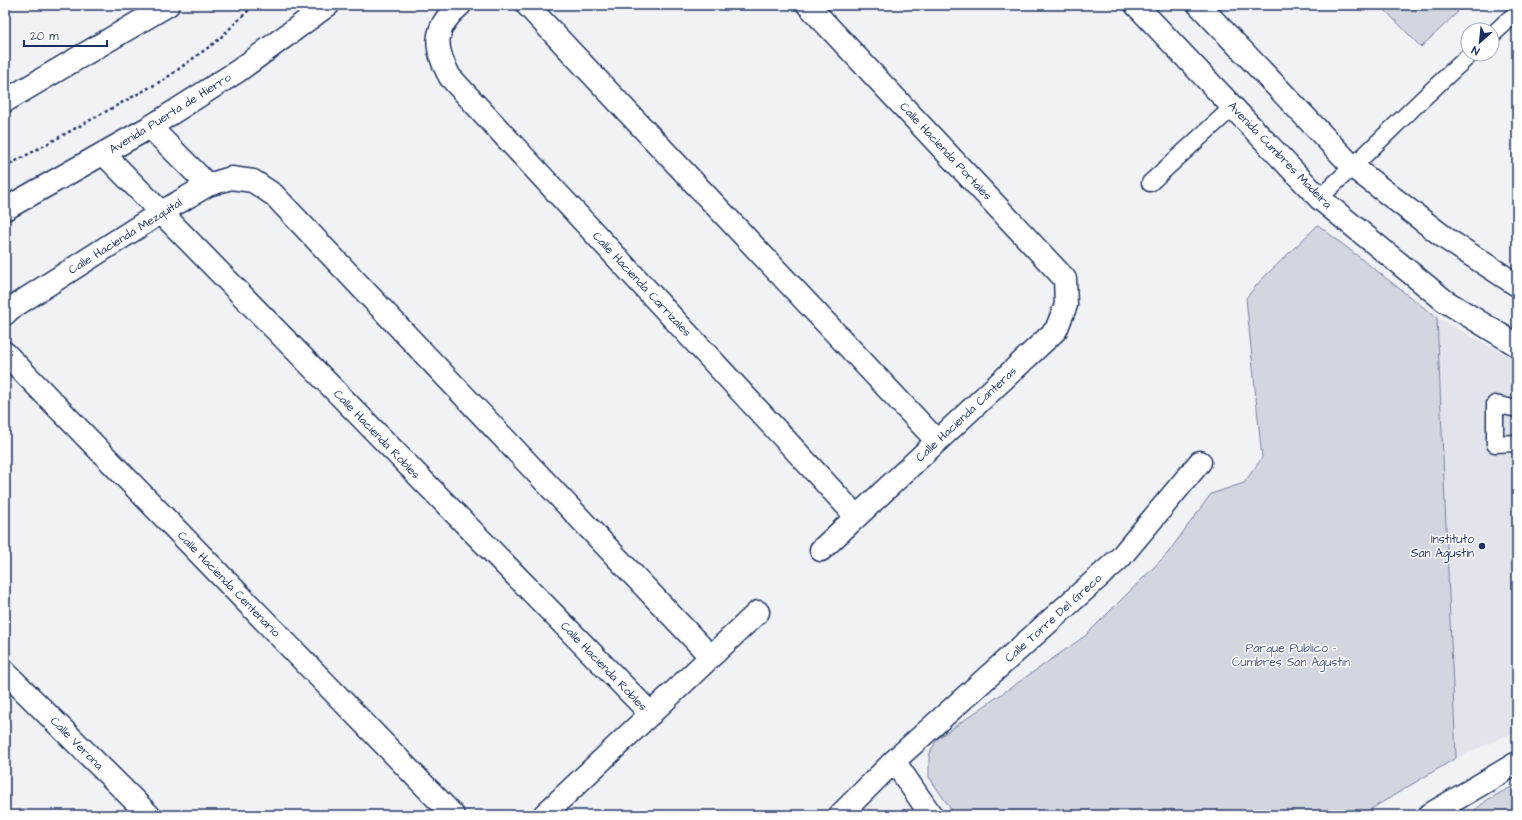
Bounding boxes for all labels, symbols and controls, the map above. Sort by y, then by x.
scale bar [24,22,107,48]
north arrow [1460,22,1500,62]
text: 20 m [30,28,59,45]
text: N [1469,42,1482,59]
street label: Avenida Puerta de Hierro [106,69,235,158]
street label: Avenida Cumbres Madeira [1224,98,1335,213]
street label: Calle Hacienda Portales [896,99,996,204]
street label: Calle Hacienda Mezquital [65,194,186,278]
street label: Calle Hacienda Carrizales [588,228,695,341]
street label: Calle Hacienda Canteras [912,363,1021,466]
street label: Calle Hacienda Robles [329,386,424,483]
street label: Calle Hacienda Centenario [173,527,284,641]
place label: Instituto San Agustín [1411,531,1474,563]
marker: Instituto San Agustín [1477,541,1487,551]
street label: Calle Torre Del Greco [1001,570,1106,667]
street label: Calle Hacienda Robles [556,618,651,715]
park label: Parque Publico - Cumbres San Agustin [1232,640,1350,672]
street label: Calle Verona [46,713,107,774]

